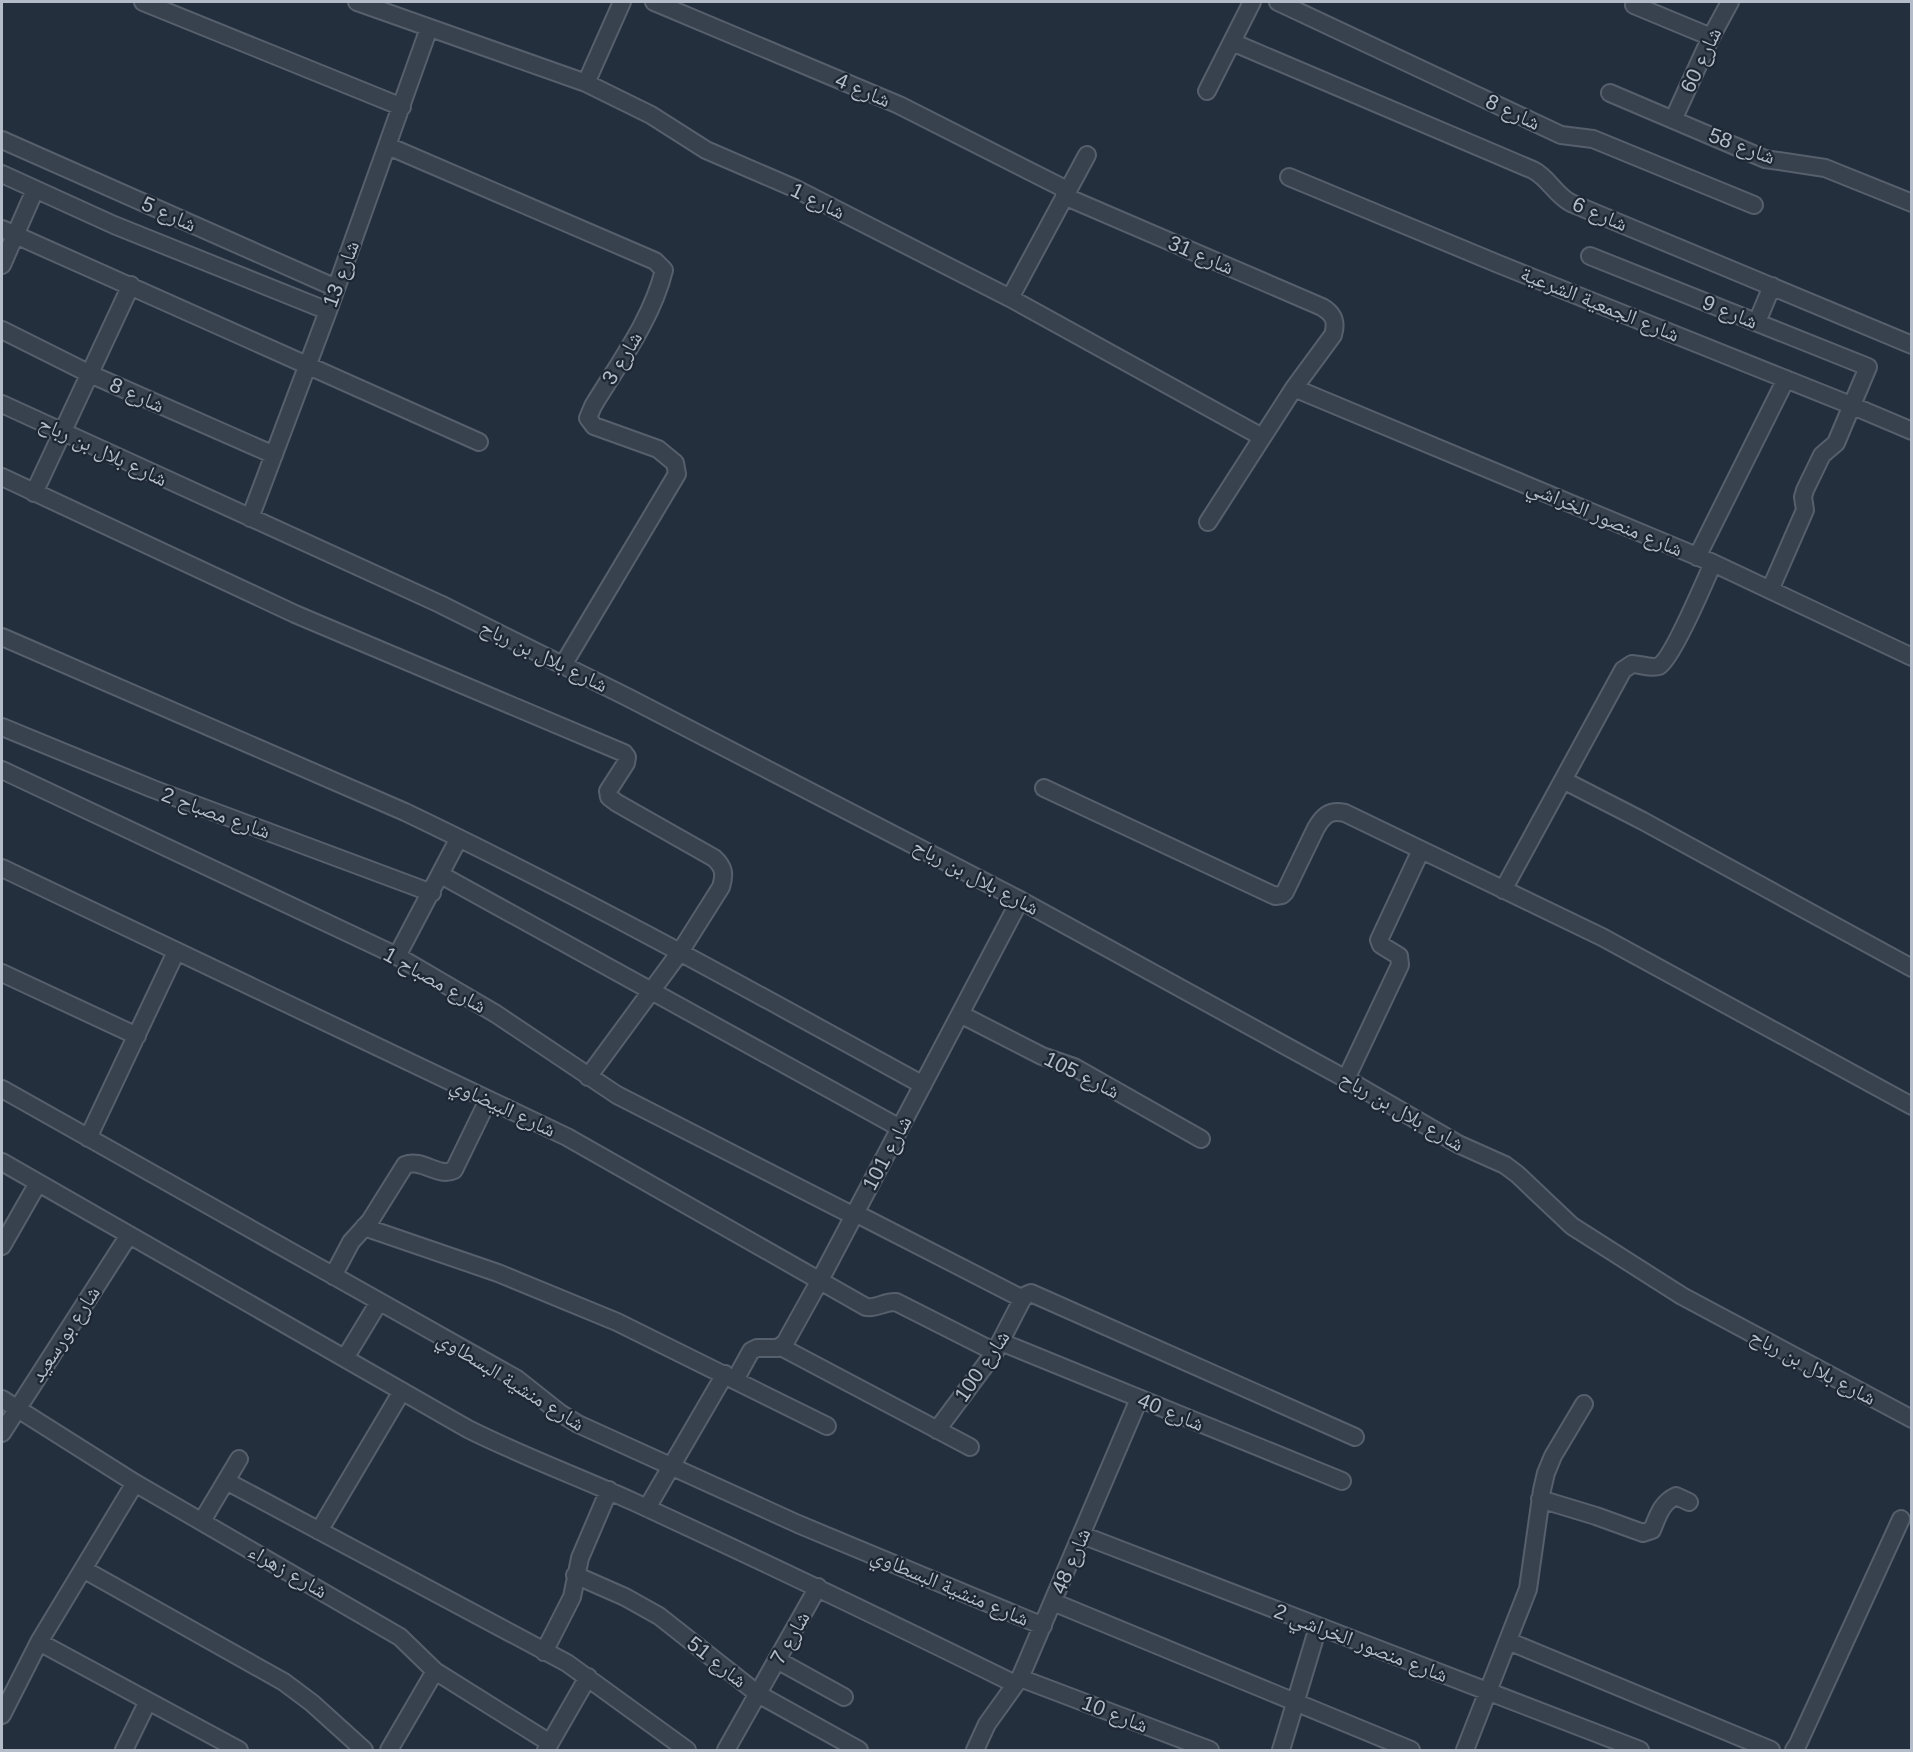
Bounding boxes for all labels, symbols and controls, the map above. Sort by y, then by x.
street label: شارع 60 [1676,24,1727,97]
street label: شارع 4 [831,68,894,113]
street label: شارع 8 [1481,89,1544,136]
street label: شارع 58 [1705,123,1779,170]
street label: شارع 1 [786,178,849,225]
street label: شارع 5 [137,191,200,238]
street label: شارع 6 [1568,192,1631,237]
street label: شارع 31 [1164,230,1238,280]
street label: شارع 13 [318,237,365,311]
street label: شارع الجمعية الشرعية [1517,261,1683,348]
street label: شارع 9 [1698,290,1761,335]
street label: شارع 3 [597,327,648,389]
street label: شارع 8 [105,372,168,419]
street label: شارع بلال بن رباح [34,411,171,492]
street label: شارع منصور الخراشي [1522,474,1686,566]
street label: شارع بلال بن رباح [476,615,612,698]
street label: شارع مصباح 2 [158,782,274,845]
street label: شارع بلال بن رباح [908,834,1043,921]
street label: شارع مصباح 1 [379,942,491,1019]
street label: شارع 105 [1040,1047,1124,1104]
street label: شارع بلال بن رباح [1335,1066,1468,1157]
street label: شارع البيضاوي [445,1072,559,1146]
street label: شارع 101 [857,1112,917,1195]
street label: شارع بورسعيد [25,1282,106,1387]
street label: شارع بلال بن رباح [1745,1324,1880,1411]
street label: شارع منشية البسطاوي [431,1326,589,1440]
street label: شارع 100 [949,1326,1015,1407]
street label: شارع 40 [1134,1388,1208,1437]
street label: شارع 48 [1046,1524,1096,1598]
street label: شارع زهراء [244,1539,332,1604]
street label: شارع منشية البسطاوي [866,1543,1033,1635]
street label: شارع منصور الخراشي 2 [1269,1599,1451,1691]
street label: شارع 7 [765,1607,816,1669]
street label: شارع 51 [682,1631,752,1694]
street label: شارع 10 [1078,1690,1152,1739]

